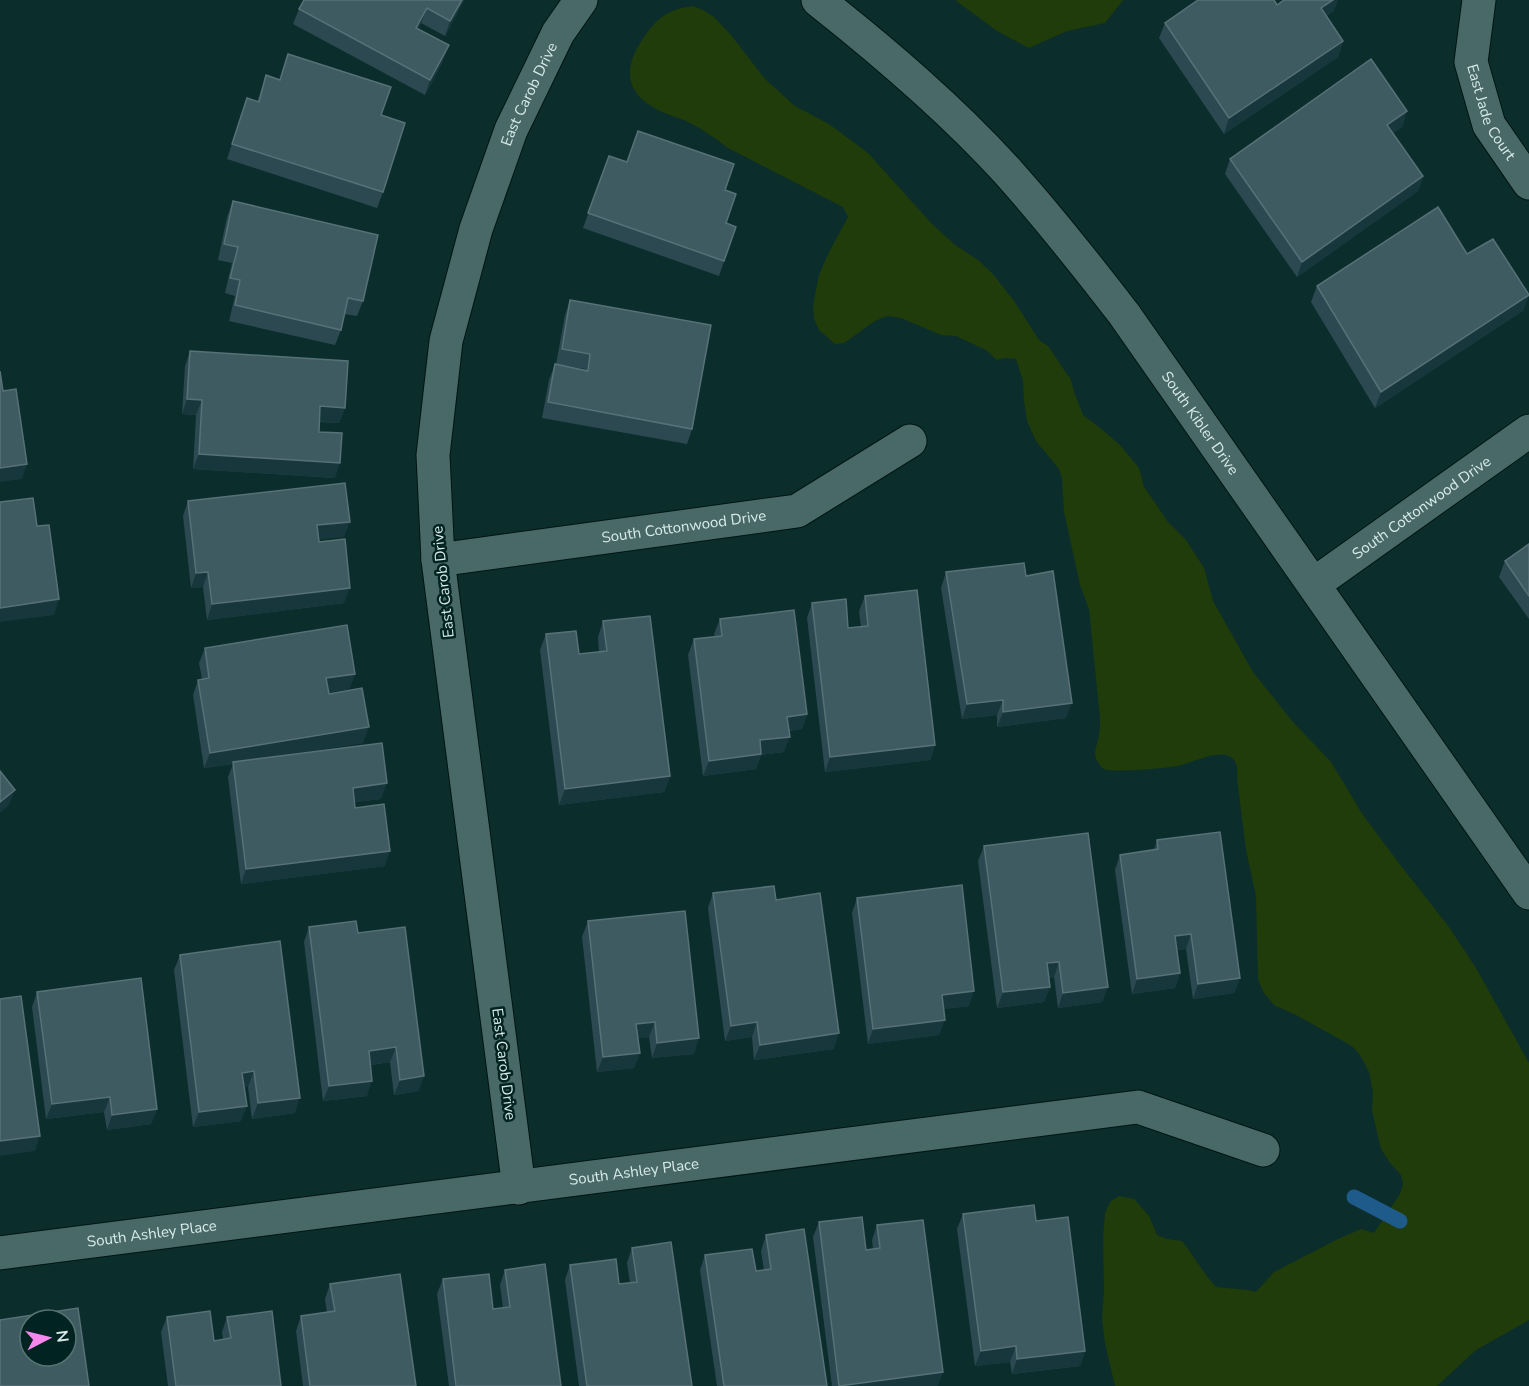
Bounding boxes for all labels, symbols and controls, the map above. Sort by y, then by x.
street label: East Carob Drive [496,39,562,149]
street label: East Jade Court [1462,62,1521,165]
street label: South Kibler Drive [1157,367,1244,479]
street label: South Cottonwood Drive [1348,451,1495,564]
street label: South Cottonwood Drive [600,505,767,548]
street label: East Carob Drive [427,525,459,639]
street label: East Carob Drive [487,1007,521,1121]
street label: South Ashley Place [568,1153,700,1190]
street label: South Ashley Place [86,1215,218,1252]
north arrow [18,1308,78,1368]
text: N [50,1329,74,1344]

